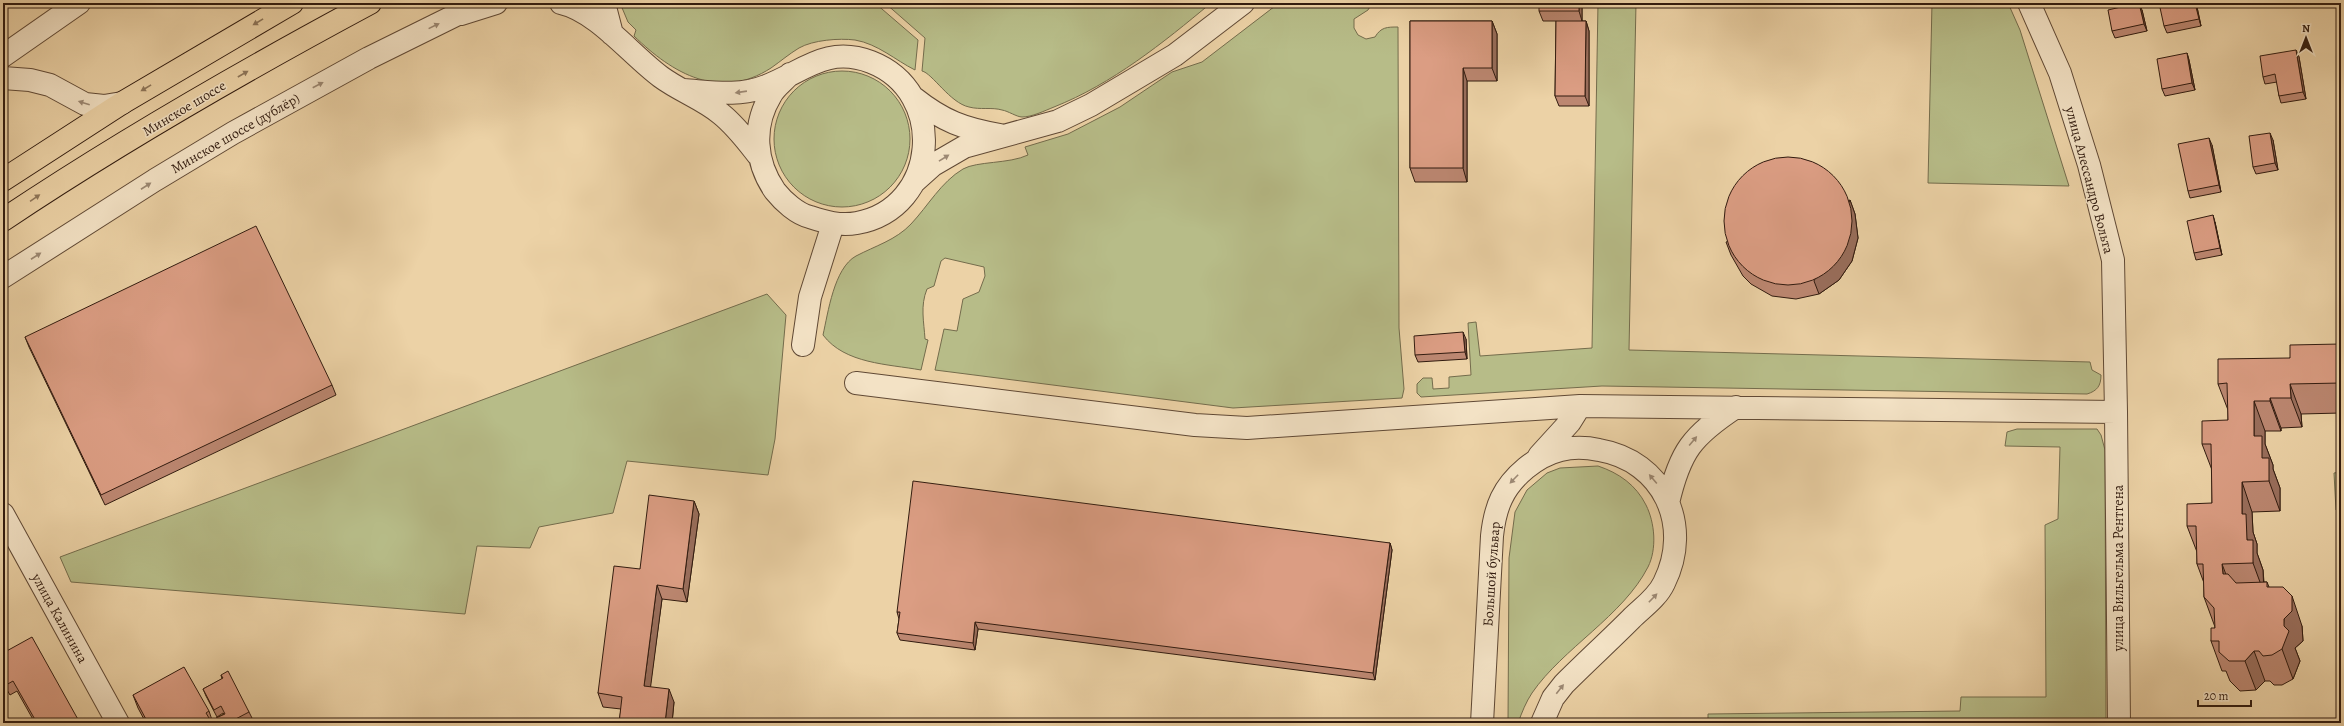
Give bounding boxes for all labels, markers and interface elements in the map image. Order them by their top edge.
one-way arrow [253,18,263,26]
north arrow [2286,18,2326,58]
text: N [2302,21,2310,36]
one-way arrow [428,23,440,29]
one-way arrow [237,70,249,77]
street label: Минское шоссе [139,76,229,141]
one-way arrow [313,82,324,89]
one-way arrow [140,85,152,92]
street label: Минское шоссе (дублёр) [167,89,303,178]
one-way arrow [735,89,747,95]
one-way arrow [78,100,90,106]
street label: улица Алессандро Вольта [2060,104,2118,256]
one-way arrow [938,155,950,162]
one-way arrow [140,182,151,190]
one-way arrow [30,195,41,202]
one-way arrow [31,252,41,260]
one-way arrow [1689,436,1698,447]
one-way arrow [1649,473,1658,484]
one-way arrow [1510,474,1519,484]
street label: улица Вильгельма Рентгена [2109,484,2128,652]
street label: Большой бульвар [1478,521,1505,627]
street label: улица Калинина [27,569,92,667]
one-way arrow [1648,593,1658,603]
scale bar [2198,682,2251,708]
one-way arrow [1556,684,1565,695]
text: 20 m [2204,688,2228,704]

